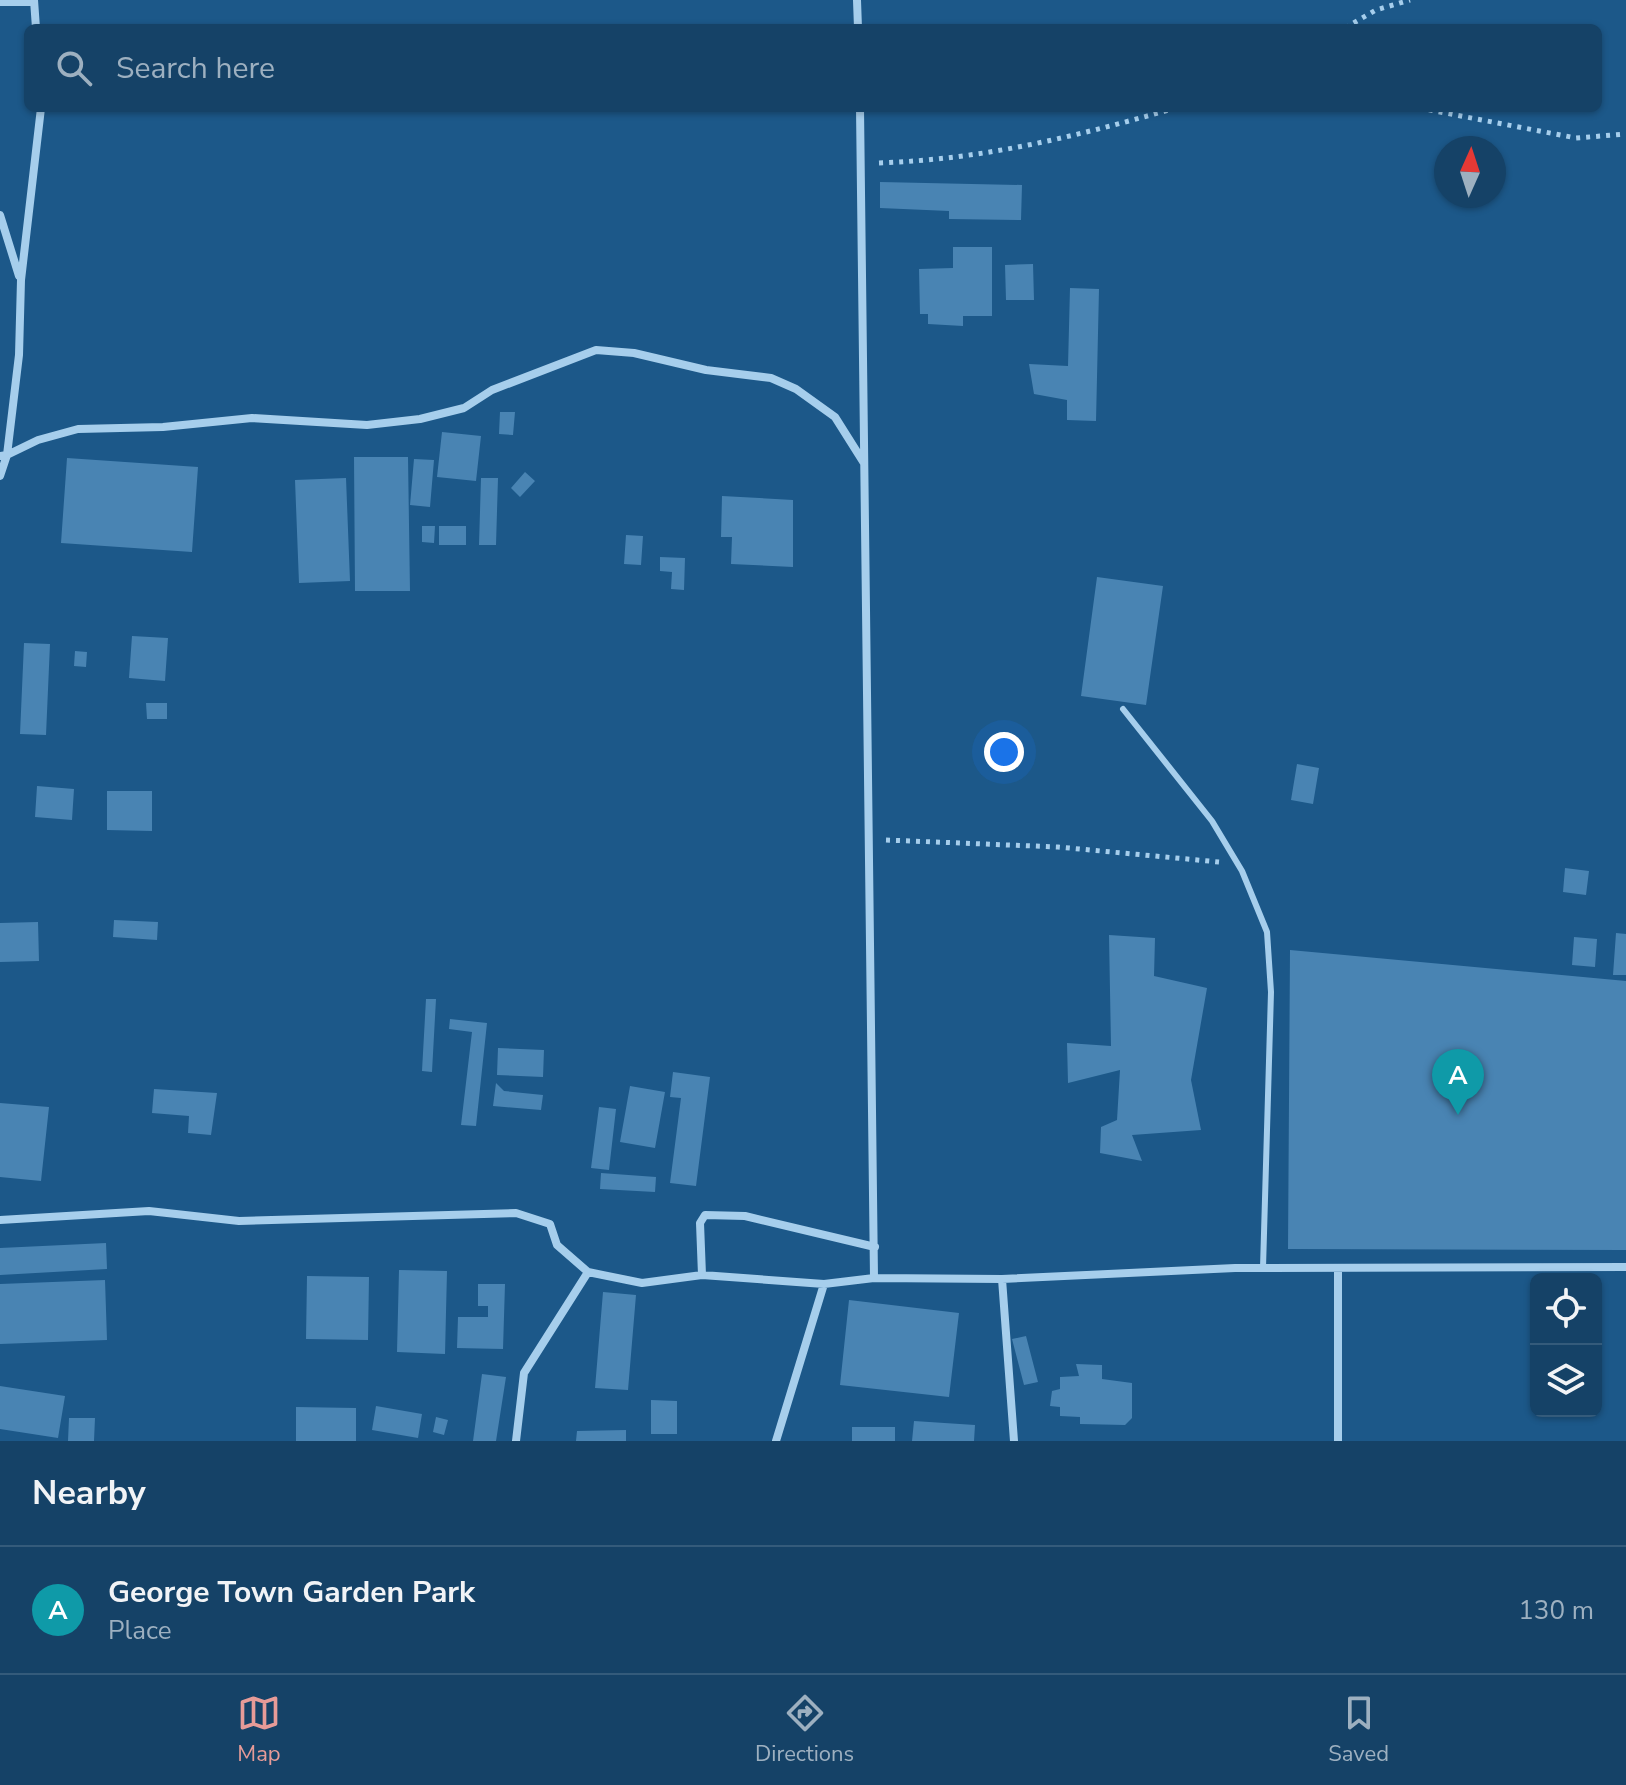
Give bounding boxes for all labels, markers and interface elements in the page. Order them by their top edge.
search box [24,24,1602,112]
icon: search [52,46,96,90]
text: Search here [116,48,275,89]
north arrow [1434,136,1506,208]
your location [984,732,1024,772]
pin: A [1432,1049,1484,1115]
map controls [1530,1273,1602,1417]
button: locate [1530,1273,1602,1345]
button: layers [1530,1345,1602,1417]
text: Nearby [32,1470,146,1516]
text: George Town Garden Park [108,1572,475,1613]
text: A [48,1593,68,1628]
text: 130 m [1518,1593,1594,1628]
text: Place [108,1613,172,1648]
tab: Map [237,1691,281,1769]
tab: Directions [755,1691,854,1769]
tab: Saved [1328,1691,1389,1769]

